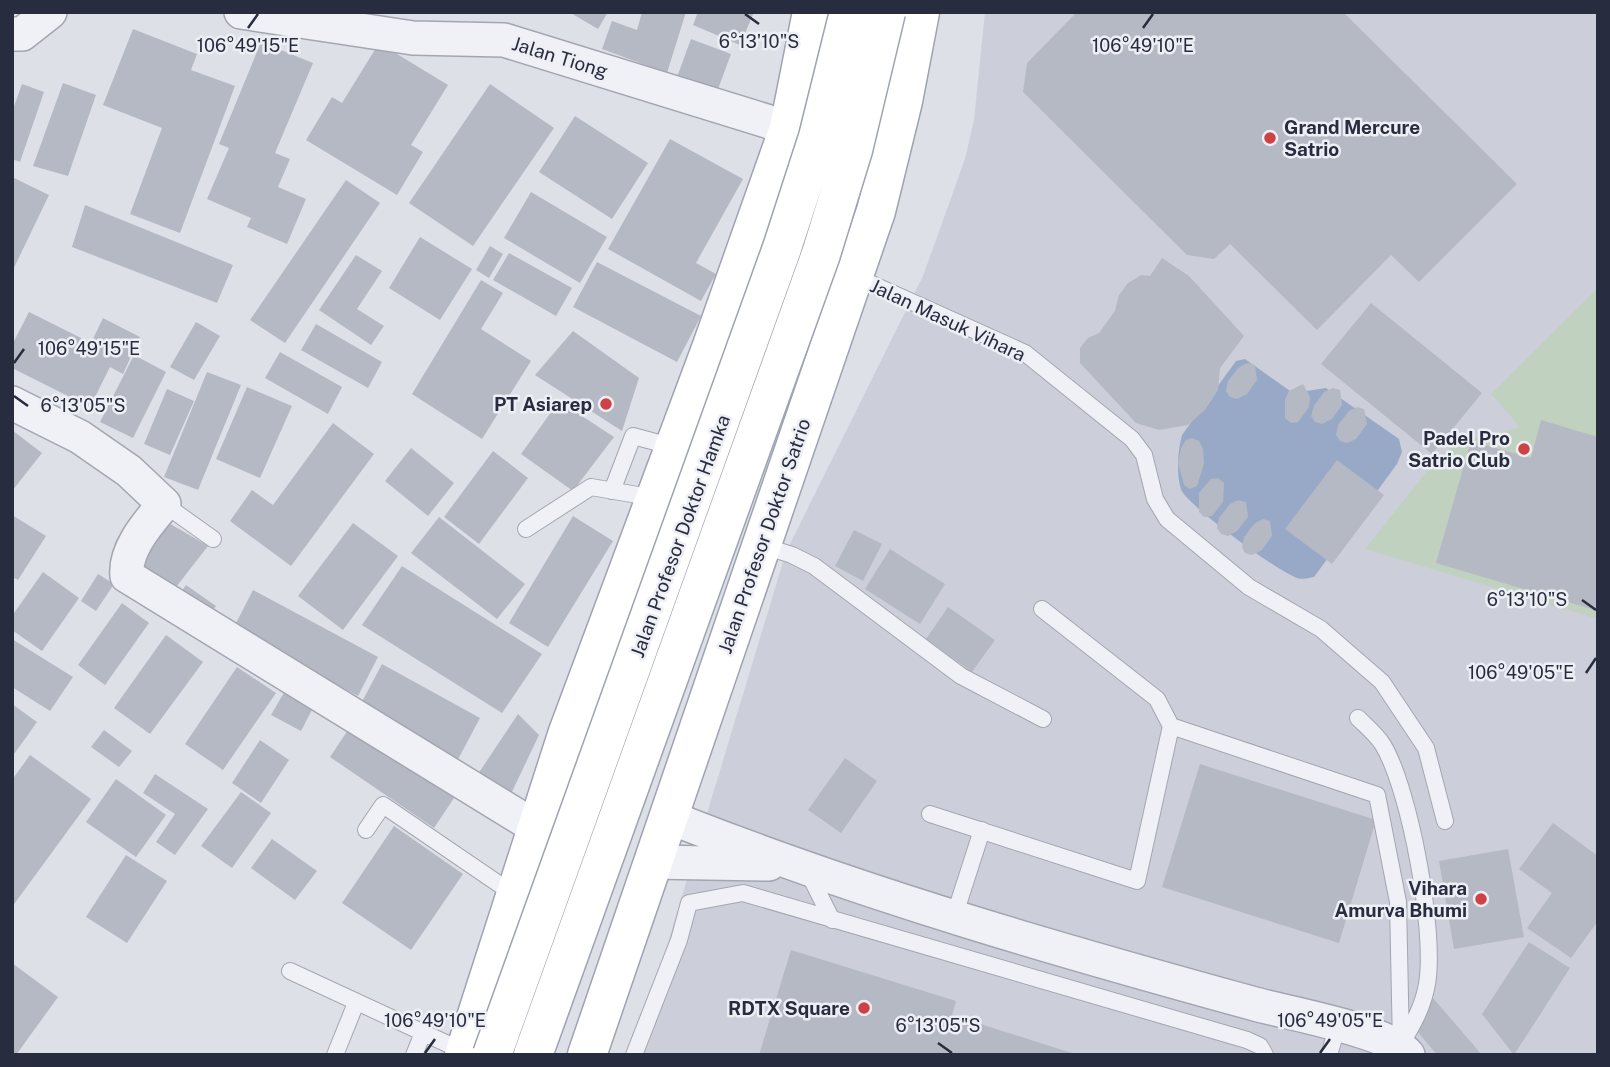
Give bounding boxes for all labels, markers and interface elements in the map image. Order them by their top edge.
text: 6°13'10"S [719,31,799,52]
street label: Jalan Tiong [509,32,611,82]
text: 106°49'15"E [197,35,299,56]
text: 106°49'10"E [1092,35,1194,56]
place label: Grand Mercure Satrio [1284,116,1420,160]
marker: Grand Mercure Satrio [1262,130,1278,146]
street label: Jalan Masuk Vihara [867,274,1029,366]
text: 106°49'15"E [38,338,140,359]
place label: PT Asiarep [494,393,592,415]
text: 6°13'05"S [41,395,125,416]
marker: PT Asiarep [598,396,614,412]
street label: Jalan Profesor Doktor Hamka [626,412,734,660]
street label: Jalan Profesor Doktor Satrio [713,416,815,656]
place label: Padel Pro Satrio Club [1408,427,1510,471]
marker: Padel Pro Satrio Club [1516,441,1532,457]
text: 6°13'10"S [1487,589,1567,610]
text: 106°49'05"E [1468,662,1574,683]
place label: Vihara Amurva Bhumi [1334,877,1467,921]
marker: Vihara Amurva Bhumi [1473,891,1489,907]
place label: RDTX Square [728,997,850,1019]
marker: RDTX Square [856,1000,872,1016]
text: 106°49'10"E [384,1010,486,1031]
text: 106°49'05"E [1277,1010,1383,1031]
text: 6°13'05"S [896,1015,980,1036]

